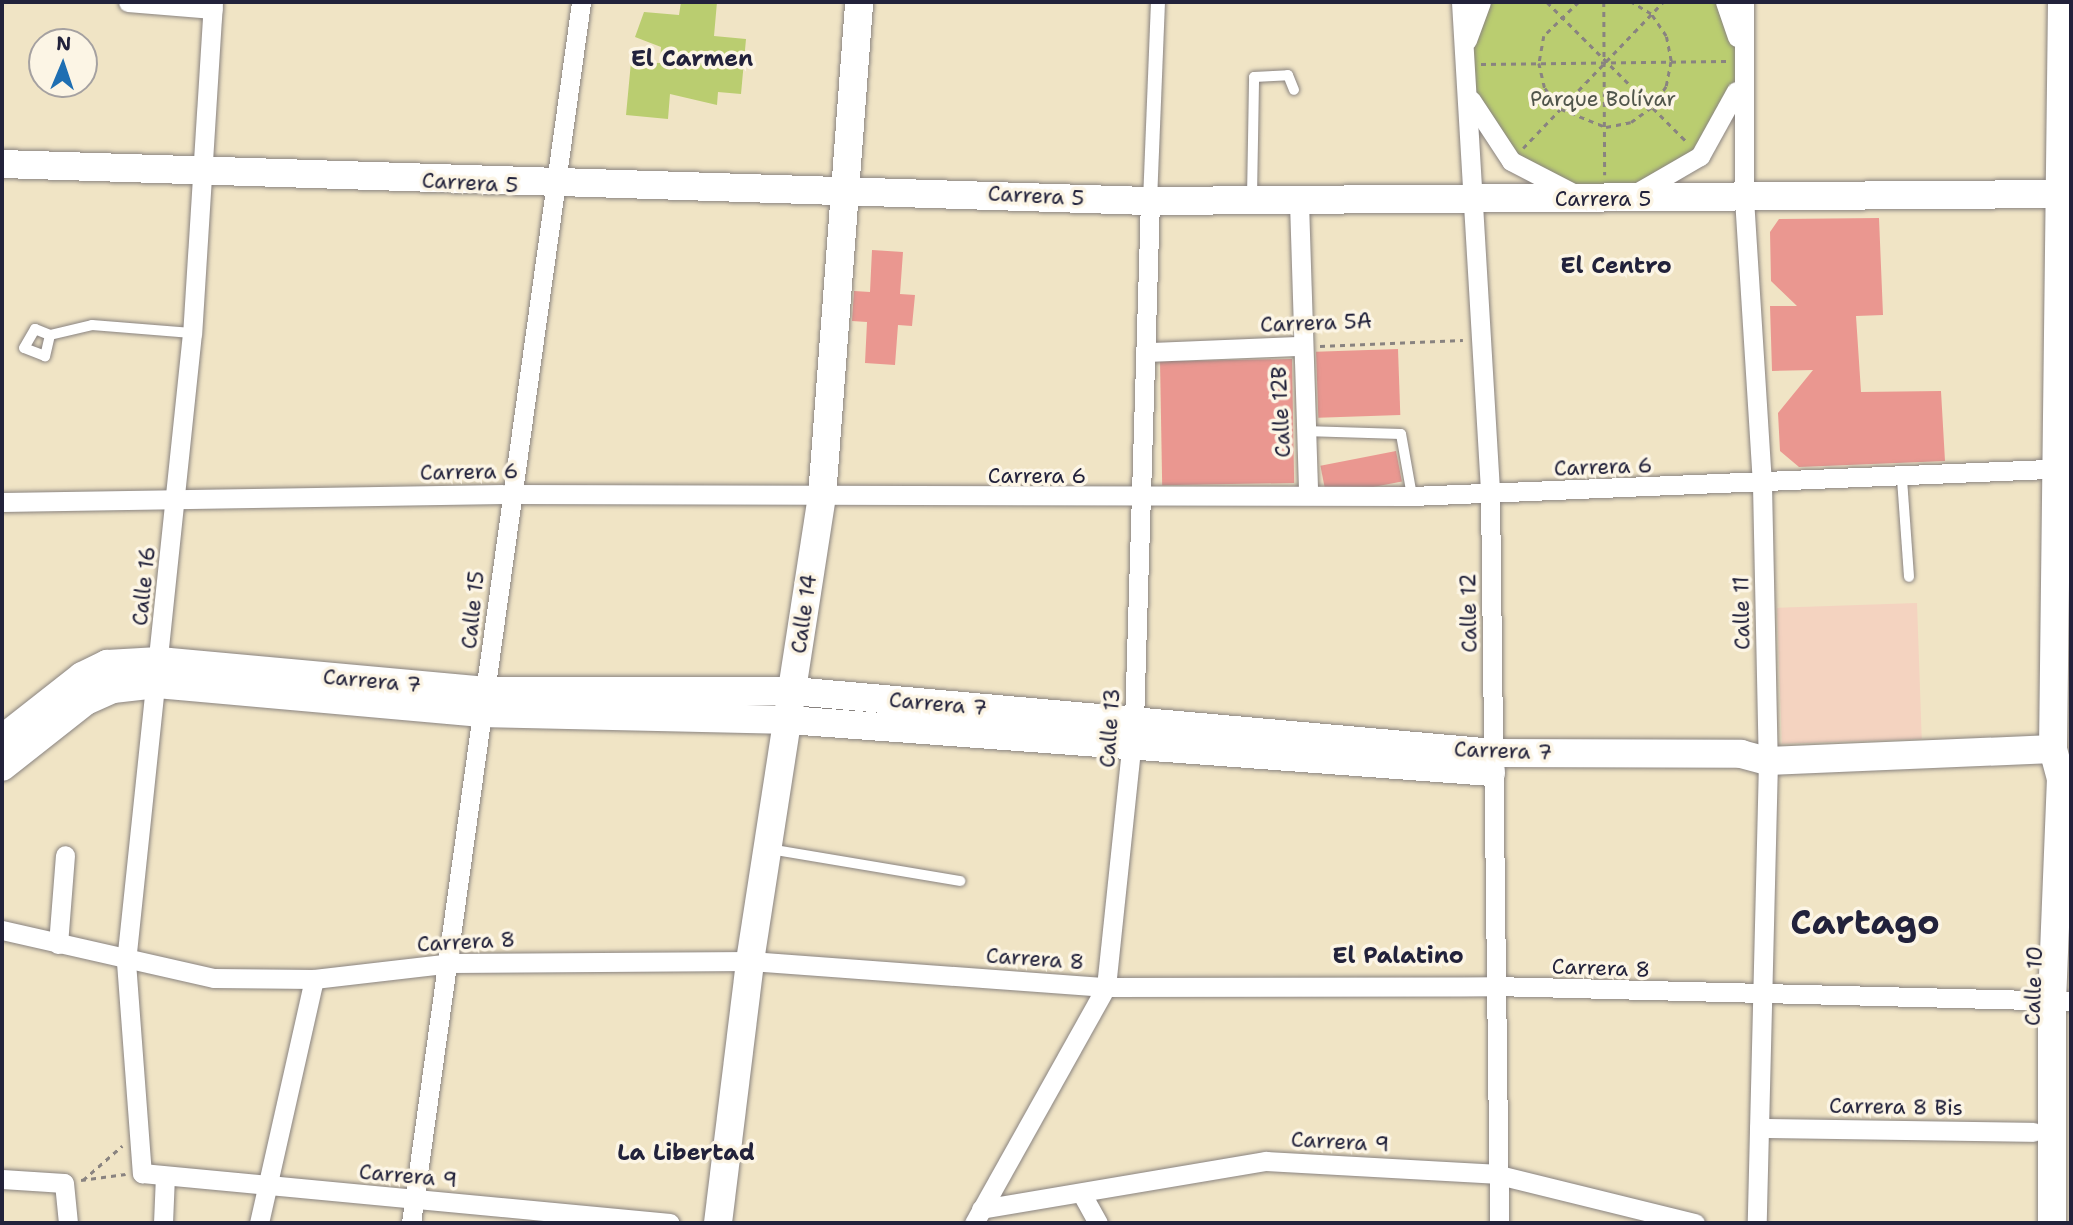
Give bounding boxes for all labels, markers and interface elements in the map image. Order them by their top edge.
north arrow [28,28,98,98]
text: N [56,31,72,56]
district label: El Carmen [631,44,753,72]
park label: Parque Bolívar [1530,86,1676,112]
street label: Carrera 5 [421,168,519,198]
street label: Carrera 5 [987,181,1085,211]
street label: Carrera 5 [1555,186,1651,212]
district label: El Centro [1560,251,1672,279]
street label: Carrera 5A [1260,308,1372,338]
street label: Calle 12B [1266,366,1296,458]
street label: Carrera 6 [1553,453,1653,481]
street label: Carrera 6 [420,459,518,485]
street label: Carrera 6 [988,463,1086,489]
street label: Calle 16 [127,545,161,627]
street label: Calle 15 [456,570,490,650]
street label: Calle 14 [786,573,822,655]
street label: Calle 12 [1456,573,1482,653]
street label: Calle 11 [1729,576,1755,650]
street label: Carrera 7 [322,664,422,698]
street label: Carrera 7 [888,687,988,721]
street label: Calle 13 [1095,687,1125,769]
street label: Carrera 7 [1453,737,1553,765]
district label: Cartago [1790,901,1940,943]
street label: Carrera 8 [416,927,516,957]
district label: El Palatino [1332,941,1464,969]
street label: Carrera 8 [985,943,1085,975]
street label: Calle 10 [2020,946,2048,1026]
street label: Carrera 8 [1551,954,1651,982]
street label: Carrera 8 Bis [1829,1093,1963,1121]
street label: Carrera 9 [1290,1127,1390,1157]
district label: La Libertad [617,1138,755,1166]
street label: Carrera 9 [358,1159,458,1193]

